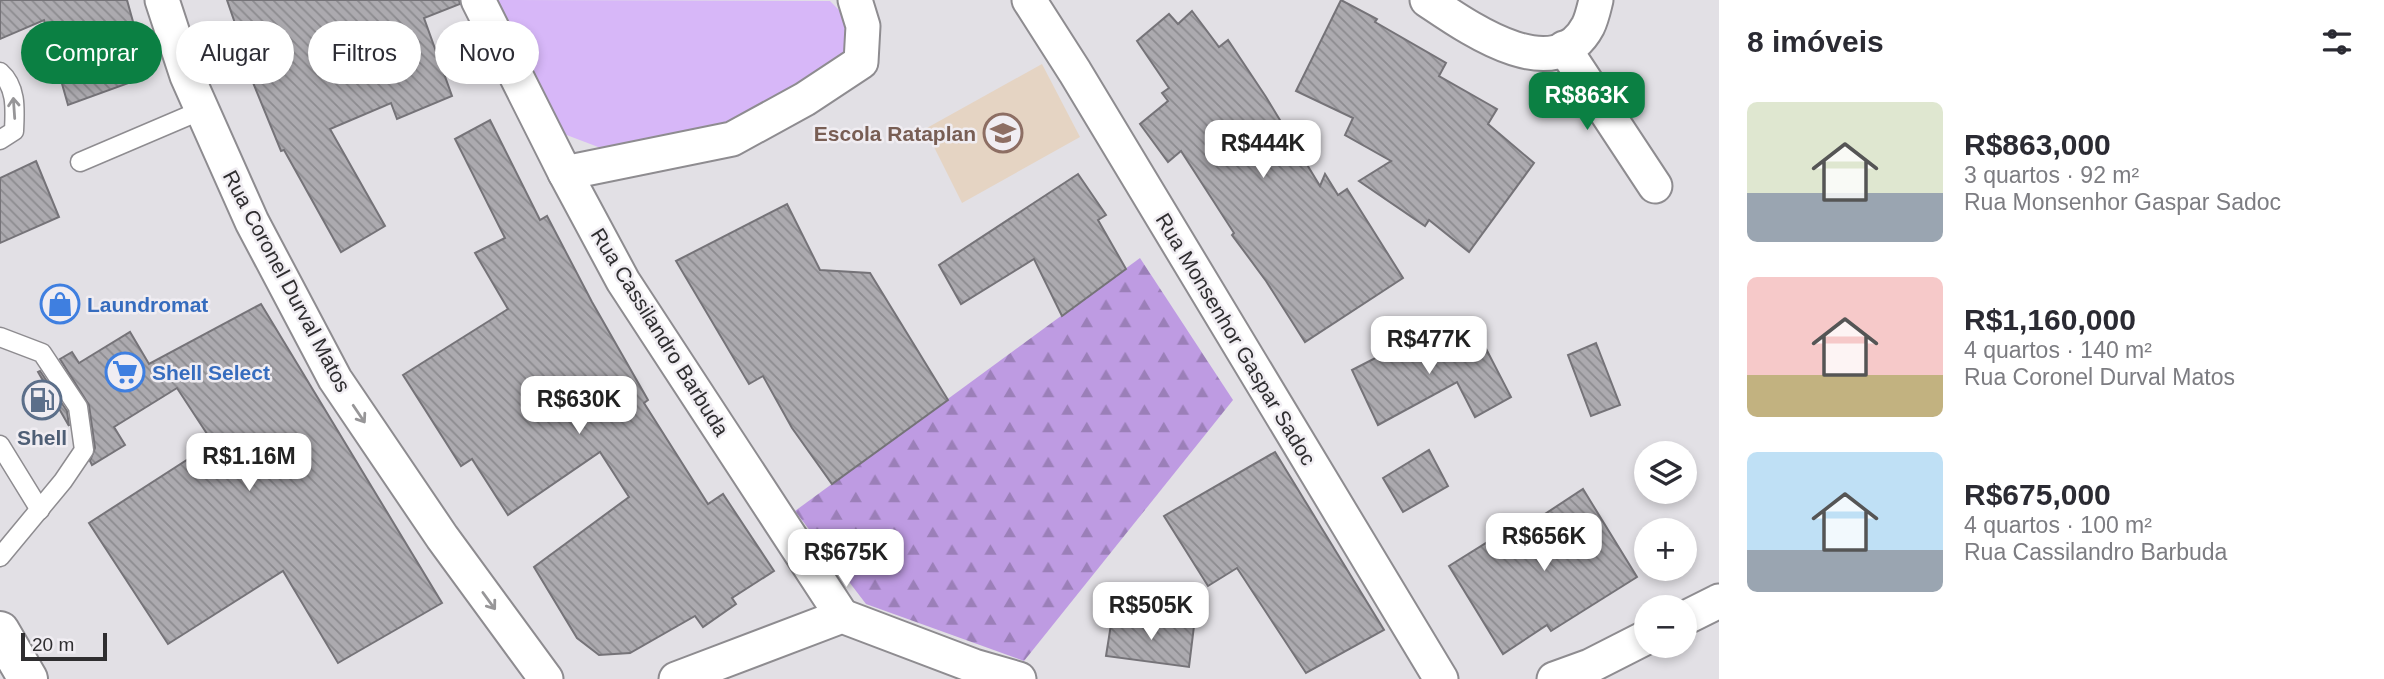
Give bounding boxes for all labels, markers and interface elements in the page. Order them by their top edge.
chip: Comprar [21,21,162,84]
chip: Alugar [176,21,294,84]
chip: Filtros [308,21,421,84]
chip: Novo [435,21,539,84]
icon: filters [2318,23,2356,61]
text: 8 imóveis [1747,25,1884,58]
pin: R$863K [1530,72,1644,132]
text: R$863K [1545,82,1629,108]
one-way arrow [7,97,20,120]
school or university icon: Escola Rataplan [982,112,1024,154]
pin: R$444K [1206,120,1320,180]
place label: Escola Rataplan [814,122,976,145]
text: R$863,000 [1964,128,2111,161]
text: R$444K [1221,130,1305,156]
icon: home [1803,130,1887,214]
text: 3 quartos · 92 m² [1964,162,2139,188]
street label: Rua Coronel Durval Matos [219,166,355,396]
text: Rua Monsenhor Gaspar Sadoc [1964,189,2281,215]
street label: Rua Monsenhor Gaspar Sadoc [1152,209,1320,469]
street label: Rua Cassilandro Barbuda [587,224,734,440]
shop icon: Laundromat [39,283,81,325]
place label: Laundromat [87,293,208,316]
text: R$1,160,000 [1964,303,2136,336]
icon: home [1803,305,1887,389]
pin: R$477K [1372,316,1486,376]
text: R$477K [1387,326,1471,352]
text: 4 quartos · 140 m² [1964,337,2152,363]
supermarket icon: Shell Select [104,351,146,393]
place label: Shell Select [152,361,270,384]
text: Rua Coronel Durval Matos [1964,364,2235,390]
pin: R$630K [522,376,636,436]
fuel station icon: Shell [21,379,63,421]
text: R$630K [537,386,621,412]
one-way arrow [352,404,366,423]
place label: Shell [17,426,67,449]
pin: R$1.16M [184,434,314,493]
map controls [1634,441,1697,658]
button: layers [1634,441,1697,504]
text: R$1.16M [202,443,296,469]
text: R$675,000 [1964,478,2111,511]
icon: home [1803,480,1887,564]
text: 4 quartos · 100 m² [1964,512,2152,538]
pin: R$656K [1487,514,1601,573]
button: + [1634,518,1697,581]
text: R$656K [1502,523,1586,549]
pin: R$675K [789,530,903,589]
text: R$675K [804,539,888,565]
text: Rua Cassilandro Barbuda [1964,539,2227,565]
pin: R$505K [1094,582,1208,642]
one-way arrow [482,591,496,610]
text: R$505K [1109,592,1193,618]
button: − [1634,595,1697,658]
scale bar [21,630,107,662]
text: 20 m [32,634,74,655]

